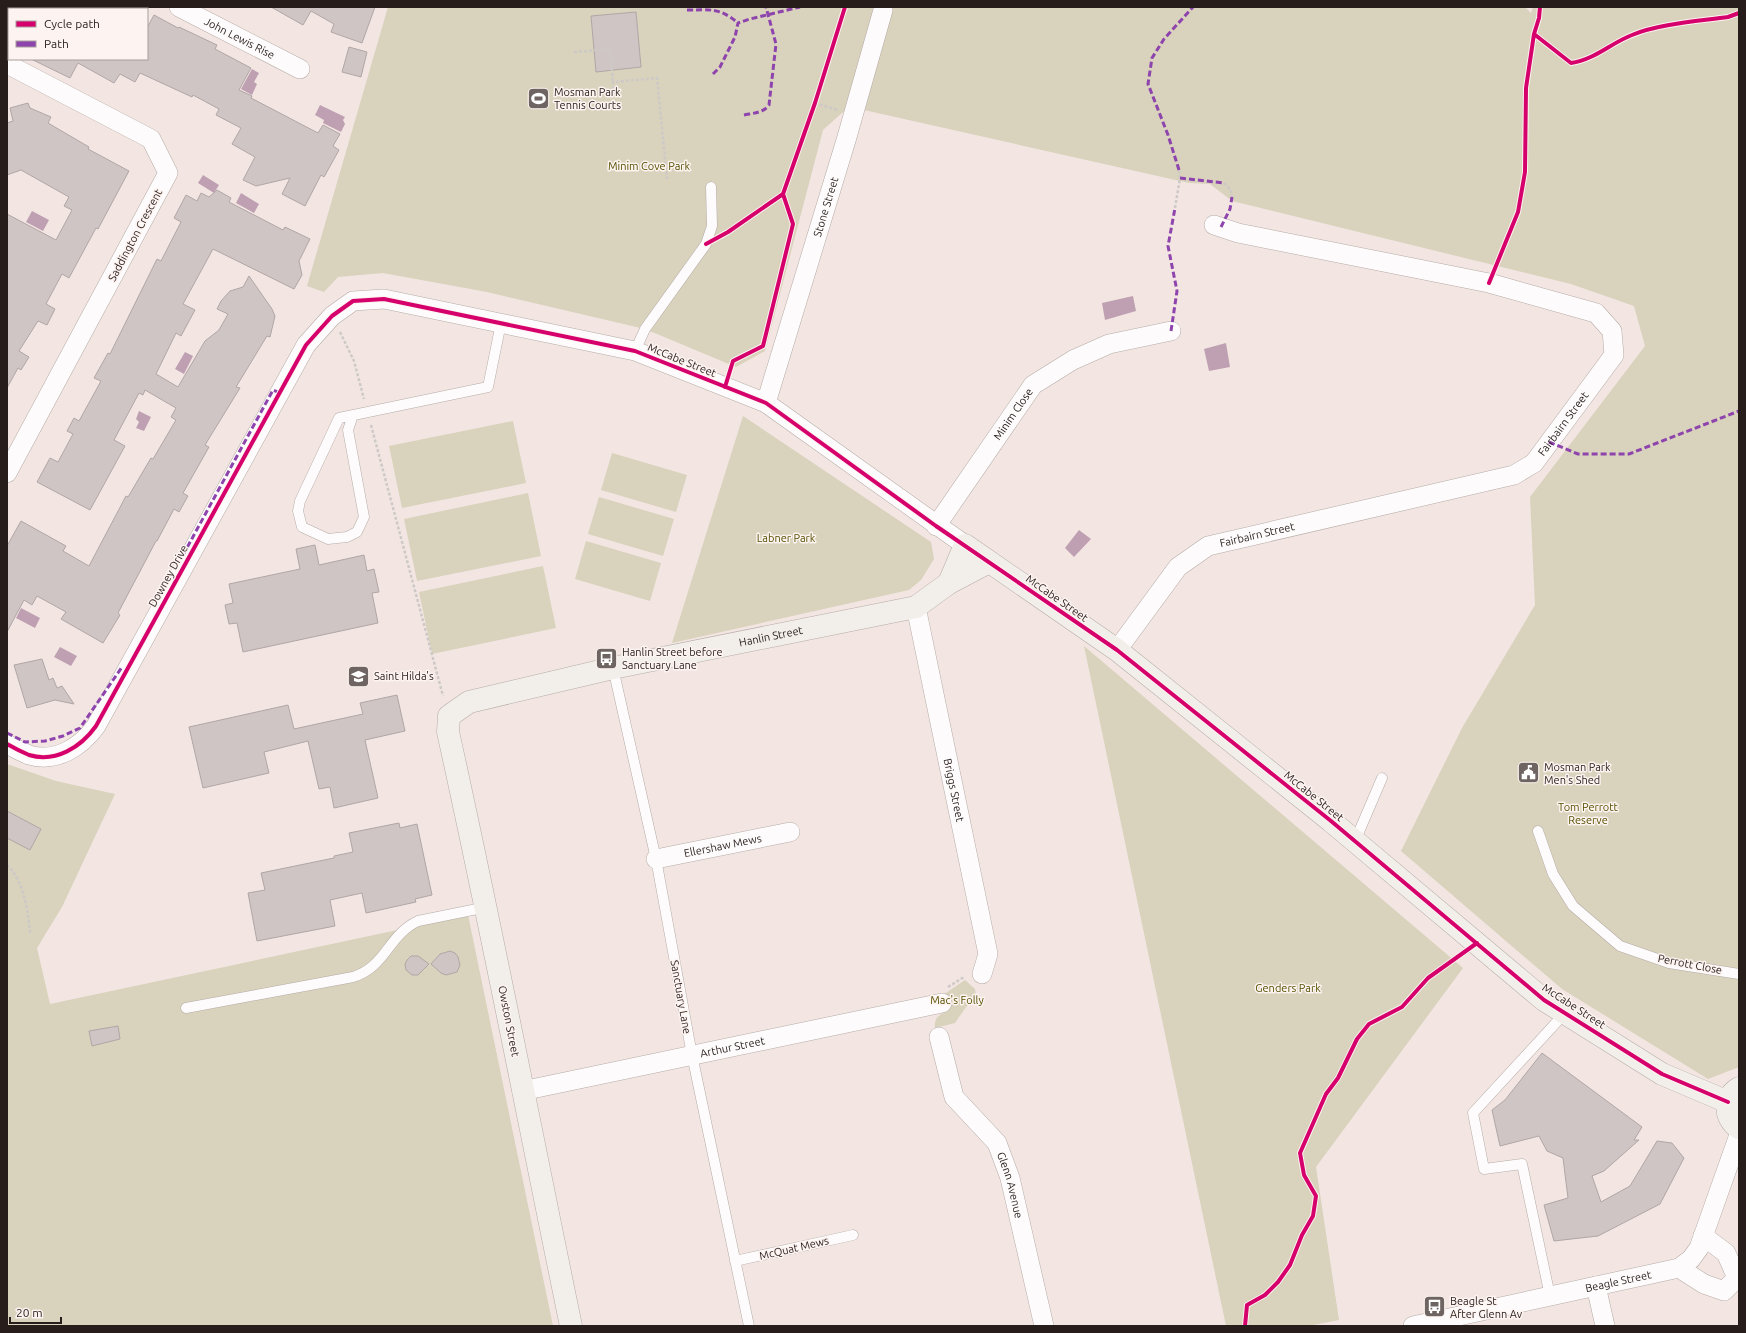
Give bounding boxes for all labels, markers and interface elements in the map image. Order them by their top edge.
legend [8,8,148,60]
street label: John Lewis Rise [202,15,277,61]
text: Cycle path [44,17,100,30]
text: Path [44,37,69,50]
sports icon: Mosman Park Tennis Courts [525,85,551,111]
place label: Mosman Park Tennis Courts [554,86,621,111]
park label: Minim Cove Park [608,160,691,172]
street label: Stone Street [811,175,841,238]
street label: Saddington Crescent [106,186,165,283]
street label: McCabe Street [646,341,719,379]
street label: Minim Close [991,386,1035,442]
street label: Fairbairn Street [1536,389,1591,458]
street label: Fairbairn Street [1219,520,1296,549]
park label: Labner Park [757,532,816,544]
street label: Downey Drive [146,543,190,609]
street label: McCabe Street [1024,572,1091,624]
street label: Hanlin Street [738,624,804,648]
bus stop icon: Hanlin Street before Sanctuary Lane [594,645,620,671]
place label: Hanlin Street before Sanctuary Lane [622,646,723,671]
school or university icon: Saint Hilda's [345,663,371,689]
place label: Saint Hilda's [374,670,434,682]
street label: Briggs Street [942,757,967,824]
public building icon: Mosman Park Men's Shed [1516,760,1542,786]
place label: Mosman Park Men's Shed [1544,761,1611,786]
street label: McCabe Street [1282,768,1347,824]
park label: Tom Perrott Reserve [1558,801,1619,826]
street label: Ellershaw Mews [683,832,763,859]
street label: Perrott Close [1657,952,1723,976]
street label: Sanctuary Lane [669,959,693,1035]
street label: McCabe Street [1540,981,1608,1031]
park label: Genders Park [1255,982,1321,994]
street label: Owston Street [496,984,522,1058]
park label: Mac's Folly [930,994,984,1006]
street label: Arthur Street [699,1034,766,1060]
street label: Glenn Avenue [995,1150,1025,1219]
street label: McQuat Mews [758,1234,830,1262]
street label: Beagle Street [1584,1268,1653,1294]
bus stop icon: Beagle St After Glenn Av [1422,1294,1448,1320]
place label: Beagle St After Glenn Av [1450,1295,1523,1320]
scale bar [10,1299,61,1325]
text: 20 m [16,1306,43,1319]

